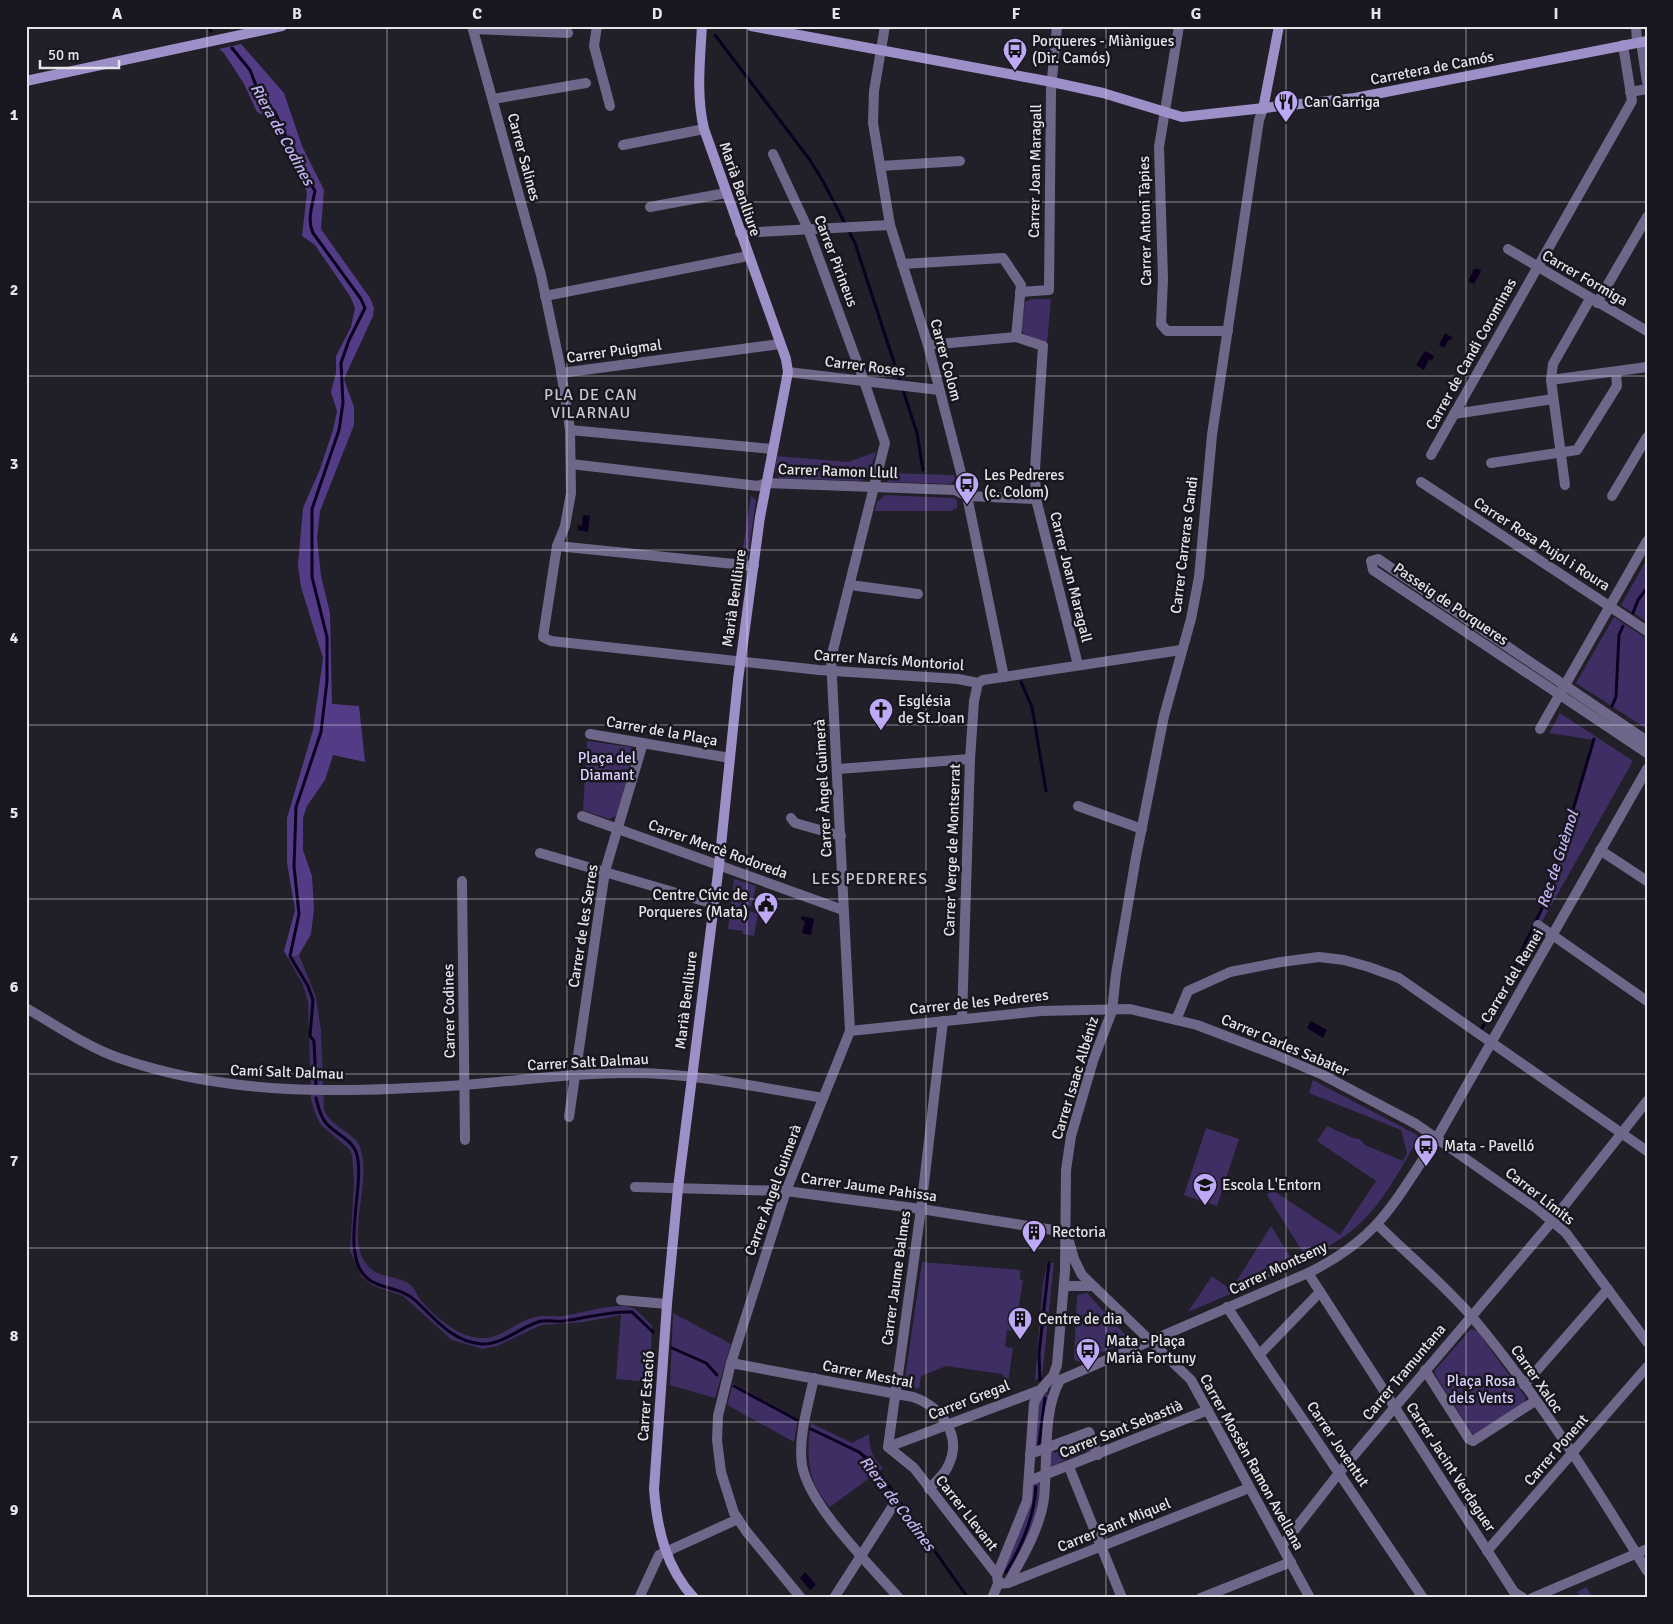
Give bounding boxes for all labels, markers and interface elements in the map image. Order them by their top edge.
text: A [112,4,123,24]
text: B [292,4,302,24]
text: C [472,4,482,24]
text: D [652,4,663,24]
text: E [831,4,841,24]
text: F [1012,4,1021,24]
text: G [1191,4,1201,24]
text: H [1371,4,1381,24]
text: I [1553,4,1559,24]
place label: Porqueres - Miànigues (Dir. Camós) [1032,32,1175,67]
bus stop icon: Porqueres - Miànigues (Dir. Camós) [1002,37,1028,71]
scale bar [40,38,119,70]
text: 50 m [48,46,79,64]
street label: Carretera de Camós [1369,47,1496,89]
water label: Riera de Codines [246,80,319,191]
restaurant icon: Can Garriga [1273,89,1299,123]
place label: Can Garriga [1304,93,1380,111]
street label: Carrer Joan Maragall [1025,104,1045,238]
text: 1 [10,105,19,125]
street label: Carrer Salines [504,111,544,203]
street label: Marià Benlliure [715,139,765,239]
street label: Carrer Antoni Tàpies [1135,156,1155,286]
street label: Carrer Pirineus [810,213,862,310]
street label: Carrer Formiga [1539,246,1631,310]
street label: Carrer de Candi Corominas [1422,275,1520,433]
text: 2 [10,280,18,300]
street label: Carrer Colom [926,317,966,403]
street label: Carrer Puigmal [565,335,663,367]
street label: Carrer Roses [824,352,907,380]
district label: PLA DE CAN VILARNAU [544,385,638,423]
text: 3 [10,454,18,474]
street label: Carrer Ramon Llull [778,460,898,482]
place label: Les Pedreres (c. Colom) [984,466,1065,501]
bus stop icon: Les Pedreres (c. Colom) [954,471,980,505]
street label: Carrer Carreras Candi [1167,475,1201,615]
street label: Carrer Rosa Pujol i Roura [1470,493,1614,595]
street label: Carrer Joan Maragall [1046,510,1096,644]
street label: Marià Benlliure [718,548,750,648]
street label: Passeig de Porqueres [1390,559,1512,649]
text: 4 [10,628,19,648]
street label: Carrer Narcís Montoriol [813,646,965,674]
place label: Església de St.Joan [898,692,965,727]
church icon: Església de St.Joan [868,697,894,731]
street label: Carrer de la Plaça [605,712,719,750]
street label: Carrer Àngel Guimerà [809,718,836,858]
park label: Plaça del Diamant [578,749,636,784]
street label: Carrer Verge de Montserrat [940,763,964,937]
text: 5 [10,803,18,823]
water label: Rec de Guèmol [1533,807,1584,911]
street label: Carrer Mercè Rodoreda [646,815,790,883]
street label: Carrer de les Serres [564,863,602,989]
district label: LES PEDRERES [812,869,928,889]
place label: Centre Cívic de Porqueres (Mata) [638,886,748,921]
public building icon: Centre Cívic de Porqueres (Mata) [753,891,779,925]
street label: Carrer del Remei [1477,926,1547,1026]
street label: Marià Benlliure [671,950,701,1050]
street label: Carrer Codines [439,963,459,1058]
text: 6 [10,977,19,997]
street label: Carrer de les Pedreres [909,986,1050,1018]
street label: Carrer Carles Sabater [1219,1010,1352,1080]
street label: Carrer Isaac Albéniz [1048,1014,1102,1142]
street label: Carrer Salt Dalmau [527,1050,649,1074]
street label: Camí Salt Dalmau [230,1061,344,1083]
street label: Carrer Àngel Guimerà [740,1122,805,1258]
bus stop icon: Mata - Pavelló [1413,1133,1439,1167]
place label: Mata - Pavelló [1444,1137,1534,1155]
text: 7 [10,1151,19,1171]
street label: Carrer Límits [1502,1163,1579,1229]
street label: Carrer Jaume Pahissa [800,1169,938,1205]
school or university icon: Escola L'Entorn [1192,1172,1218,1206]
place label: Escola L'Entorn [1222,1176,1321,1194]
street label: Carrer Jaume Balmes [878,1209,914,1346]
building icon: Rectoria [1021,1219,1047,1253]
place label: Rectoria [1052,1223,1106,1241]
street label: Carrer Montseny [1226,1237,1330,1299]
building icon: Centre de dia [1007,1306,1033,1340]
place label: Centre de dia [1038,1310,1122,1328]
street label: Carrer Tramuntana [1358,1320,1450,1424]
text: 8 [10,1326,19,1346]
place label: Mata - Plaça Marià Fortuny [1106,1332,1196,1367]
bus stop icon: Mata - Plaça Marià Fortuny [1075,1337,1101,1371]
street label: Carrer Xaloc [1507,1341,1567,1417]
street label: Carrer Estació [634,1350,658,1442]
street label: Carrer Mestral [821,1356,915,1392]
street label: Carrer Mossèn Ramon Avellana [1196,1371,1308,1553]
park label: Plaça Rosa dels Vents [1446,1372,1516,1407]
street label: Carrer Gregal [926,1376,1012,1424]
street label: Carrer Sant Sebastià [1057,1396,1185,1462]
street label: Carrer Joventut [1303,1398,1373,1490]
street label: Carrer Jacint Verdaguer [1402,1399,1500,1536]
street label: Carrer Ponent [1520,1411,1592,1489]
water label: Riera de Codines [855,1452,941,1557]
street label: Carrer Llevant [932,1472,1002,1554]
street label: Carrer Sant Miquel [1055,1494,1173,1556]
text: 9 [10,1500,19,1520]

